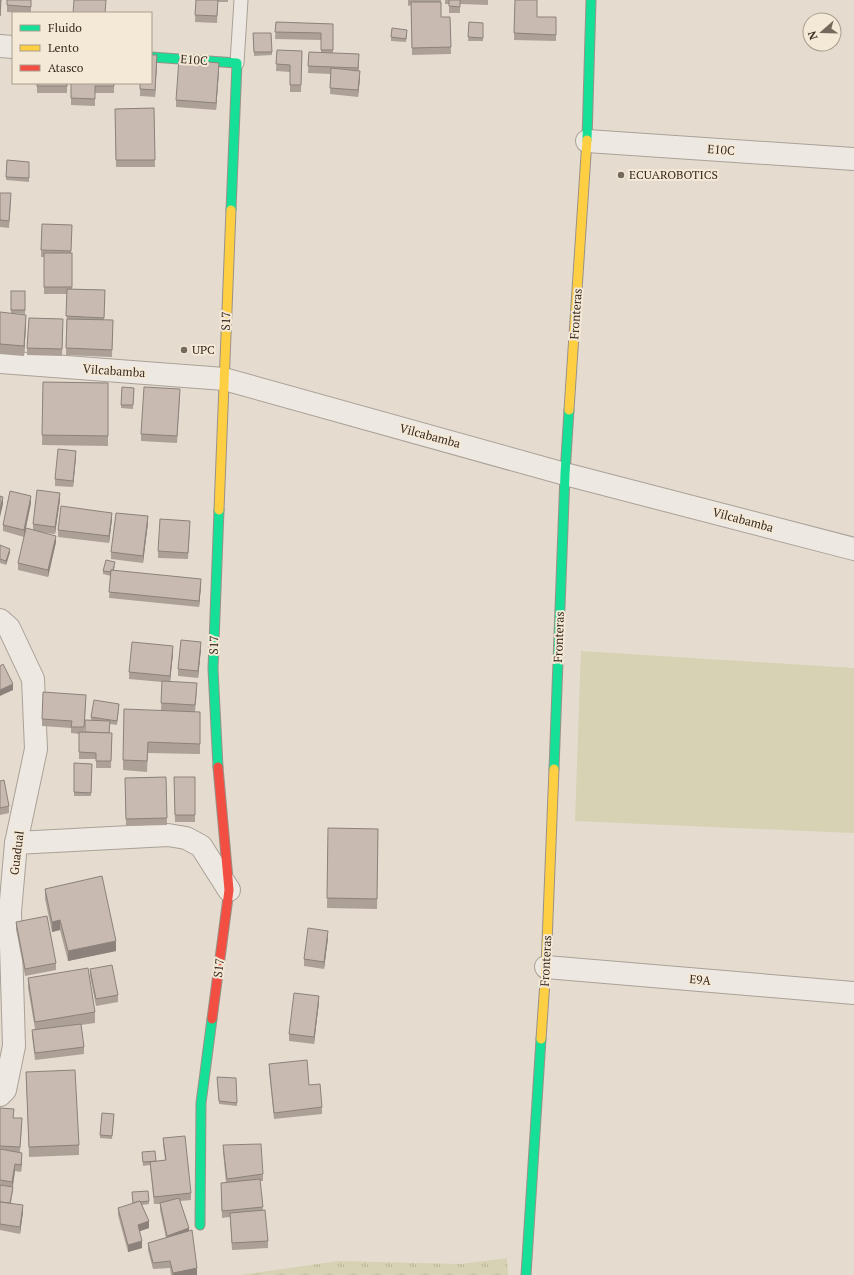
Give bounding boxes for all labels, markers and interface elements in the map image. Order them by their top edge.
legend [12,12,152,84]
north arrow [802,12,842,52]
text: Fluido [48,20,82,35]
text: N [804,28,821,42]
text: Lento [48,40,79,55]
street label: E10C [180,51,209,68]
text: Atasco [48,60,84,75]
street label: E10C [707,141,736,158]
place label: ECUAROBOTICS [629,167,718,182]
marker: ECUAROBOTICS [616,170,626,180]
street label: Fronteras [566,288,585,340]
street label: S17 [218,311,233,331]
place label: UPC [192,342,215,357]
marker: UPC [179,345,189,355]
street label: Vilcabamba [82,361,146,380]
street label: Vilcabamba [398,420,462,451]
street label: Vilcabamba [711,504,775,535]
street label: Fronteras [550,611,567,663]
street label: S17 [206,635,221,655]
street label: Guadual [6,830,27,876]
street label: Fronteras [537,935,554,987]
street label: S17 [210,957,227,978]
street label: E9A [689,971,712,988]

